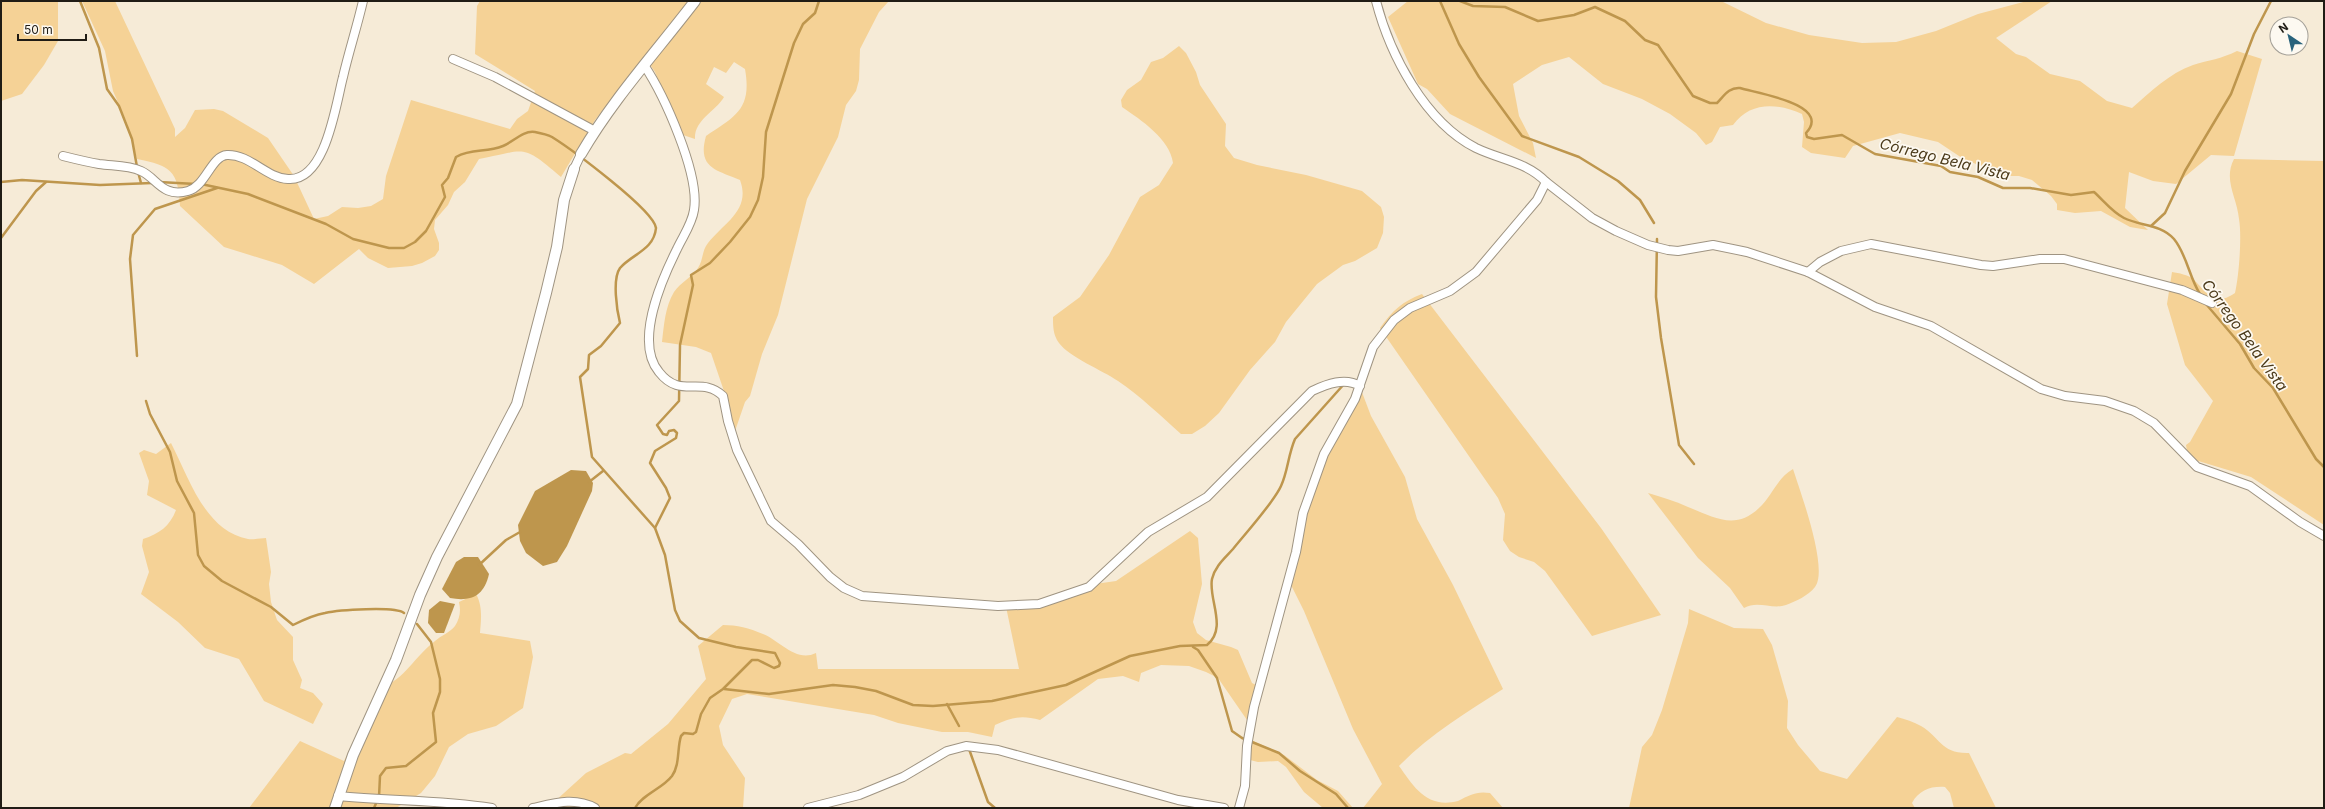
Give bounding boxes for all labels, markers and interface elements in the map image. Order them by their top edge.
scale bar [18,16,86,42]
north arrow [2269,16,2309,56]
text: N [2276,20,2291,36]
text: 50 m [24,22,53,37]
water label: Córrego Bela Vista [1878,134,2012,184]
water label: Córrego Bela Vista [2198,275,2292,395]

